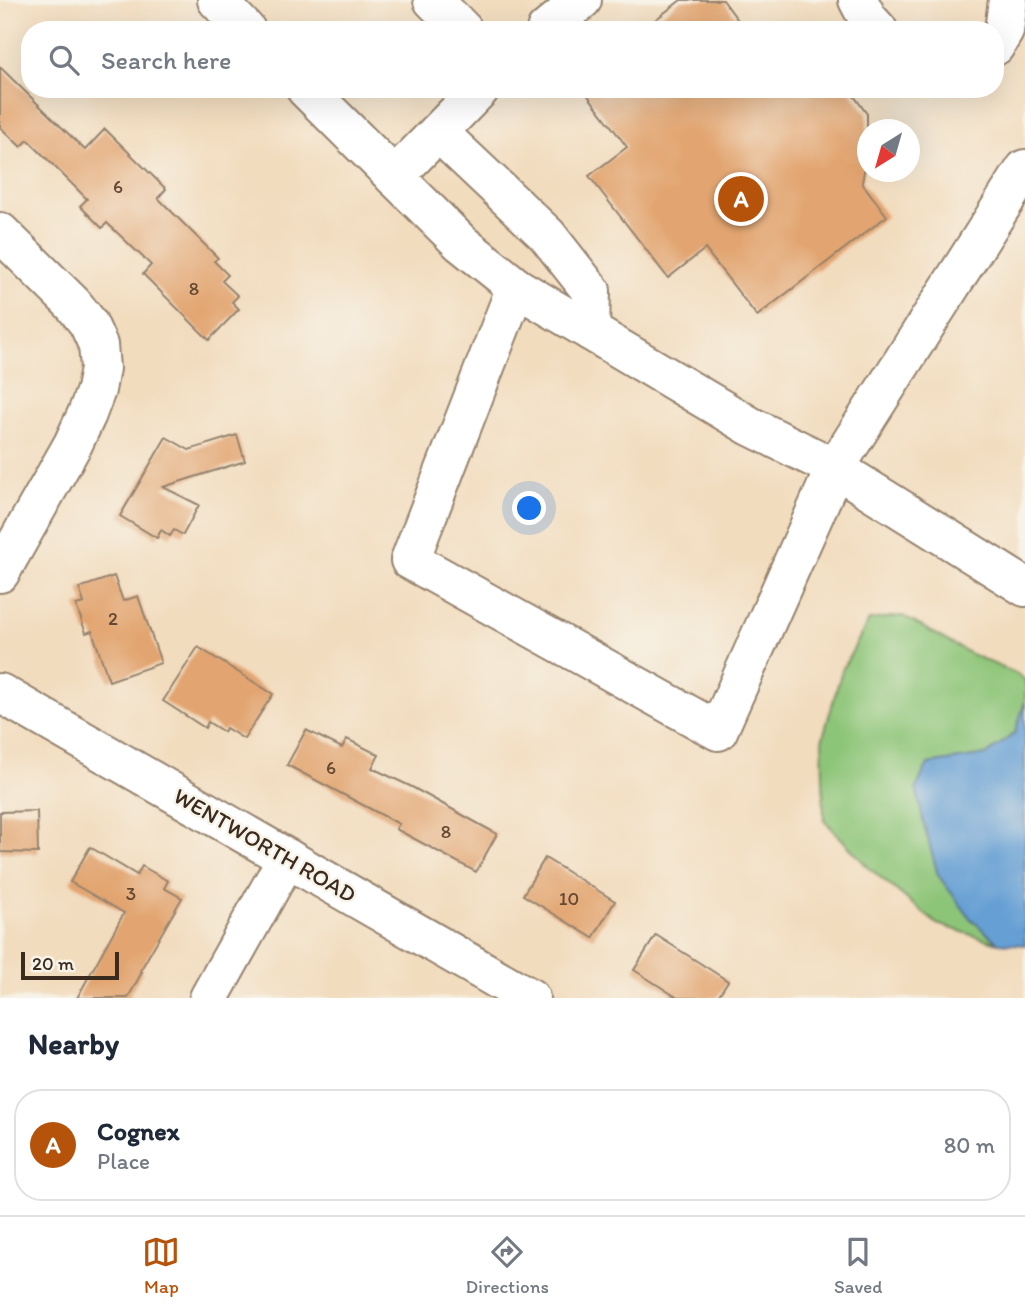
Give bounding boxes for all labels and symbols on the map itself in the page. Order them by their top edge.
north arrow [857,119,920,182]
pin: A [718,173,764,225]
house number: 6 [113,175,123,198]
house number: 8 [189,277,199,300]
your location [512,491,546,525]
house number: 2 [108,607,118,630]
house number: 6 [326,756,336,779]
street label: WENTWORTH ROAD [169,781,361,909]
house number: 8 [441,820,451,843]
house number: 3 [126,882,136,905]
house number: 10 [559,887,579,910]
scale bar [21,949,119,981]

